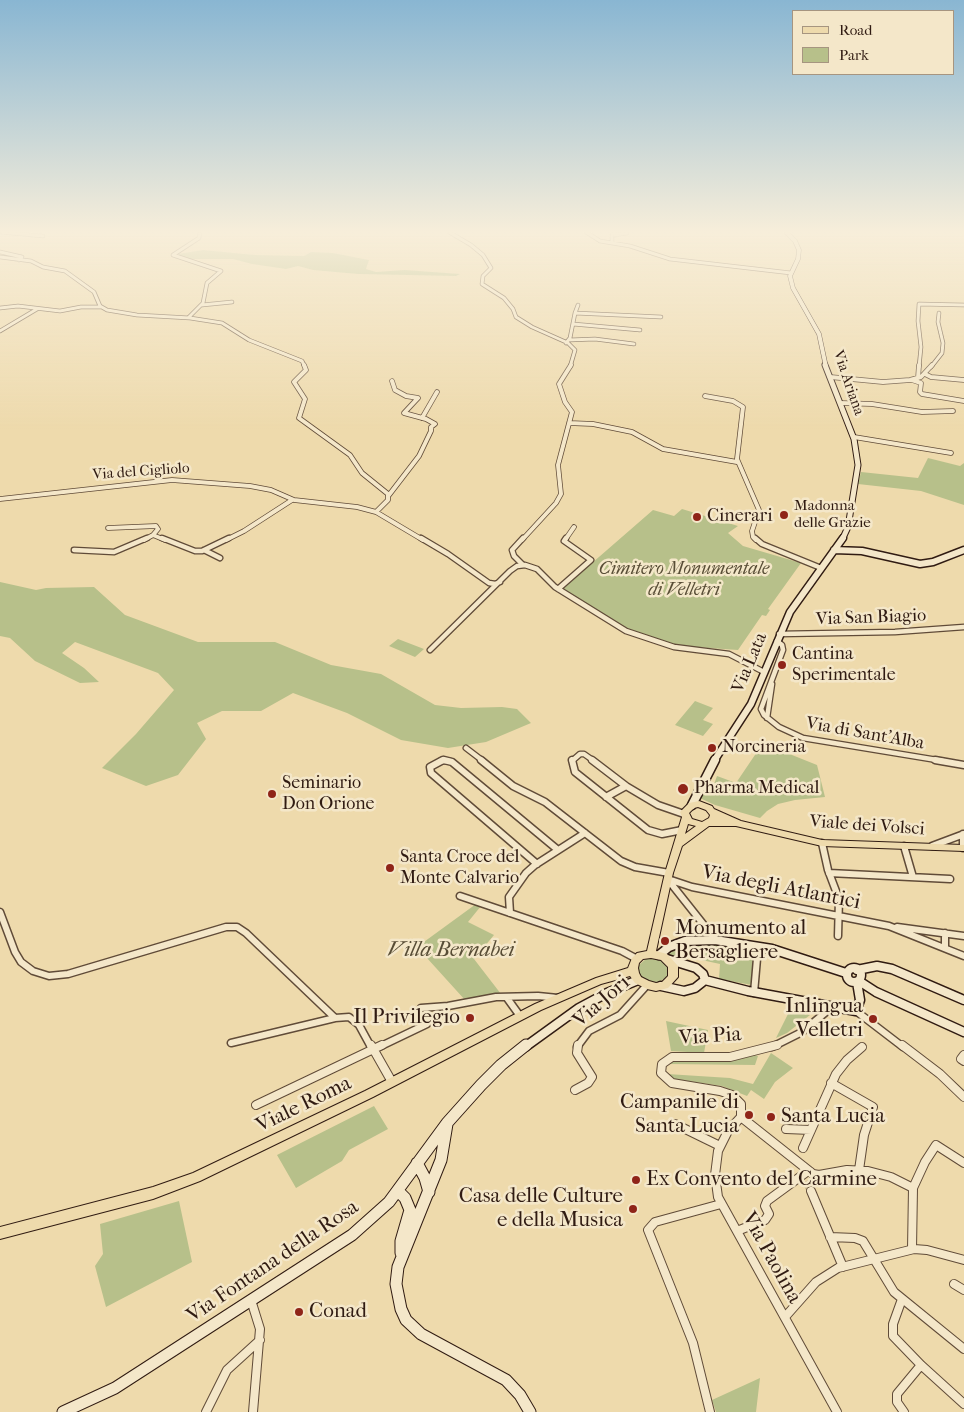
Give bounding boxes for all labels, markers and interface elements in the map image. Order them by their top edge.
legend [792,10,954,75]
text: Road [839,21,872,39]
text: Park [839,46,869,64]
street label: Via Ariana [829,348,867,418]
street label: Via del Cigliolo [92,460,190,484]
place label: Madonna delle Grazie [794,497,871,532]
place label: Cinerari [707,506,773,528]
marker: Madonna delle Grazie [778,509,790,521]
marker: Cinerari [691,511,703,523]
park label: Cimitero Monumentale di Velletri [599,559,769,602]
street label: Via San Biagio [815,605,927,631]
street label: Via Lata [728,630,772,696]
place label: Cantina Sperimentale [792,644,896,686]
marker: Cantina Sperimentale [776,659,788,671]
street label: Via di Sant'Alba [804,713,926,755]
place label: Norcineria [722,737,806,759]
marker: Norcineria [706,742,718,754]
place label: Seminario Don Orione [282,773,374,816]
place label: Pharma Medical [694,778,819,800]
marker: Pharma Medical [676,782,690,796]
marker: Seminario Don Orione [266,788,278,800]
street label: Viale dei Volsci [809,811,925,841]
place label: Santa Croce del Monte Calvario [400,847,520,890]
street label: Via degli Atlantici [700,860,862,916]
marker: Santa Croce del Monte Calvario [384,862,396,874]
place label: Monumento al Bersagliere [675,916,806,966]
marker: Monumento al Bersagliere [659,935,671,947]
park label: Villa Bernabei [387,938,515,964]
street label: Via Jori [568,970,636,1034]
place label: Inlingua Velletri [785,994,863,1044]
place label: Il Privilegio [353,1005,460,1031]
marker: Il Privilegio [464,1012,476,1024]
marker: Inlingua Velletri [867,1013,879,1025]
street label: Via Pia [678,1022,742,1052]
street label: Viale Roma [252,1071,356,1139]
place label: Campanile di Santa Lucia [620,1090,739,1140]
place label: Santa Lucia [781,1104,885,1130]
marker: Campanile di Santa Lucia [743,1109,755,1121]
marker: Santa Lucia [765,1111,777,1123]
place label: Ex Convento del Carmine [646,1167,877,1193]
marker: Ex Convento del Carmine [630,1174,642,1186]
place label: Casa delle Culture e della Musica [459,1184,623,1234]
street label: Via Fontana della Rosa [182,1195,364,1329]
marker: Casa delle Culture e della Musica [627,1203,639,1215]
street label: Via Paolina [736,1208,806,1308]
place label: Conad [309,1299,367,1325]
marker: Conad [293,1306,305,1318]

